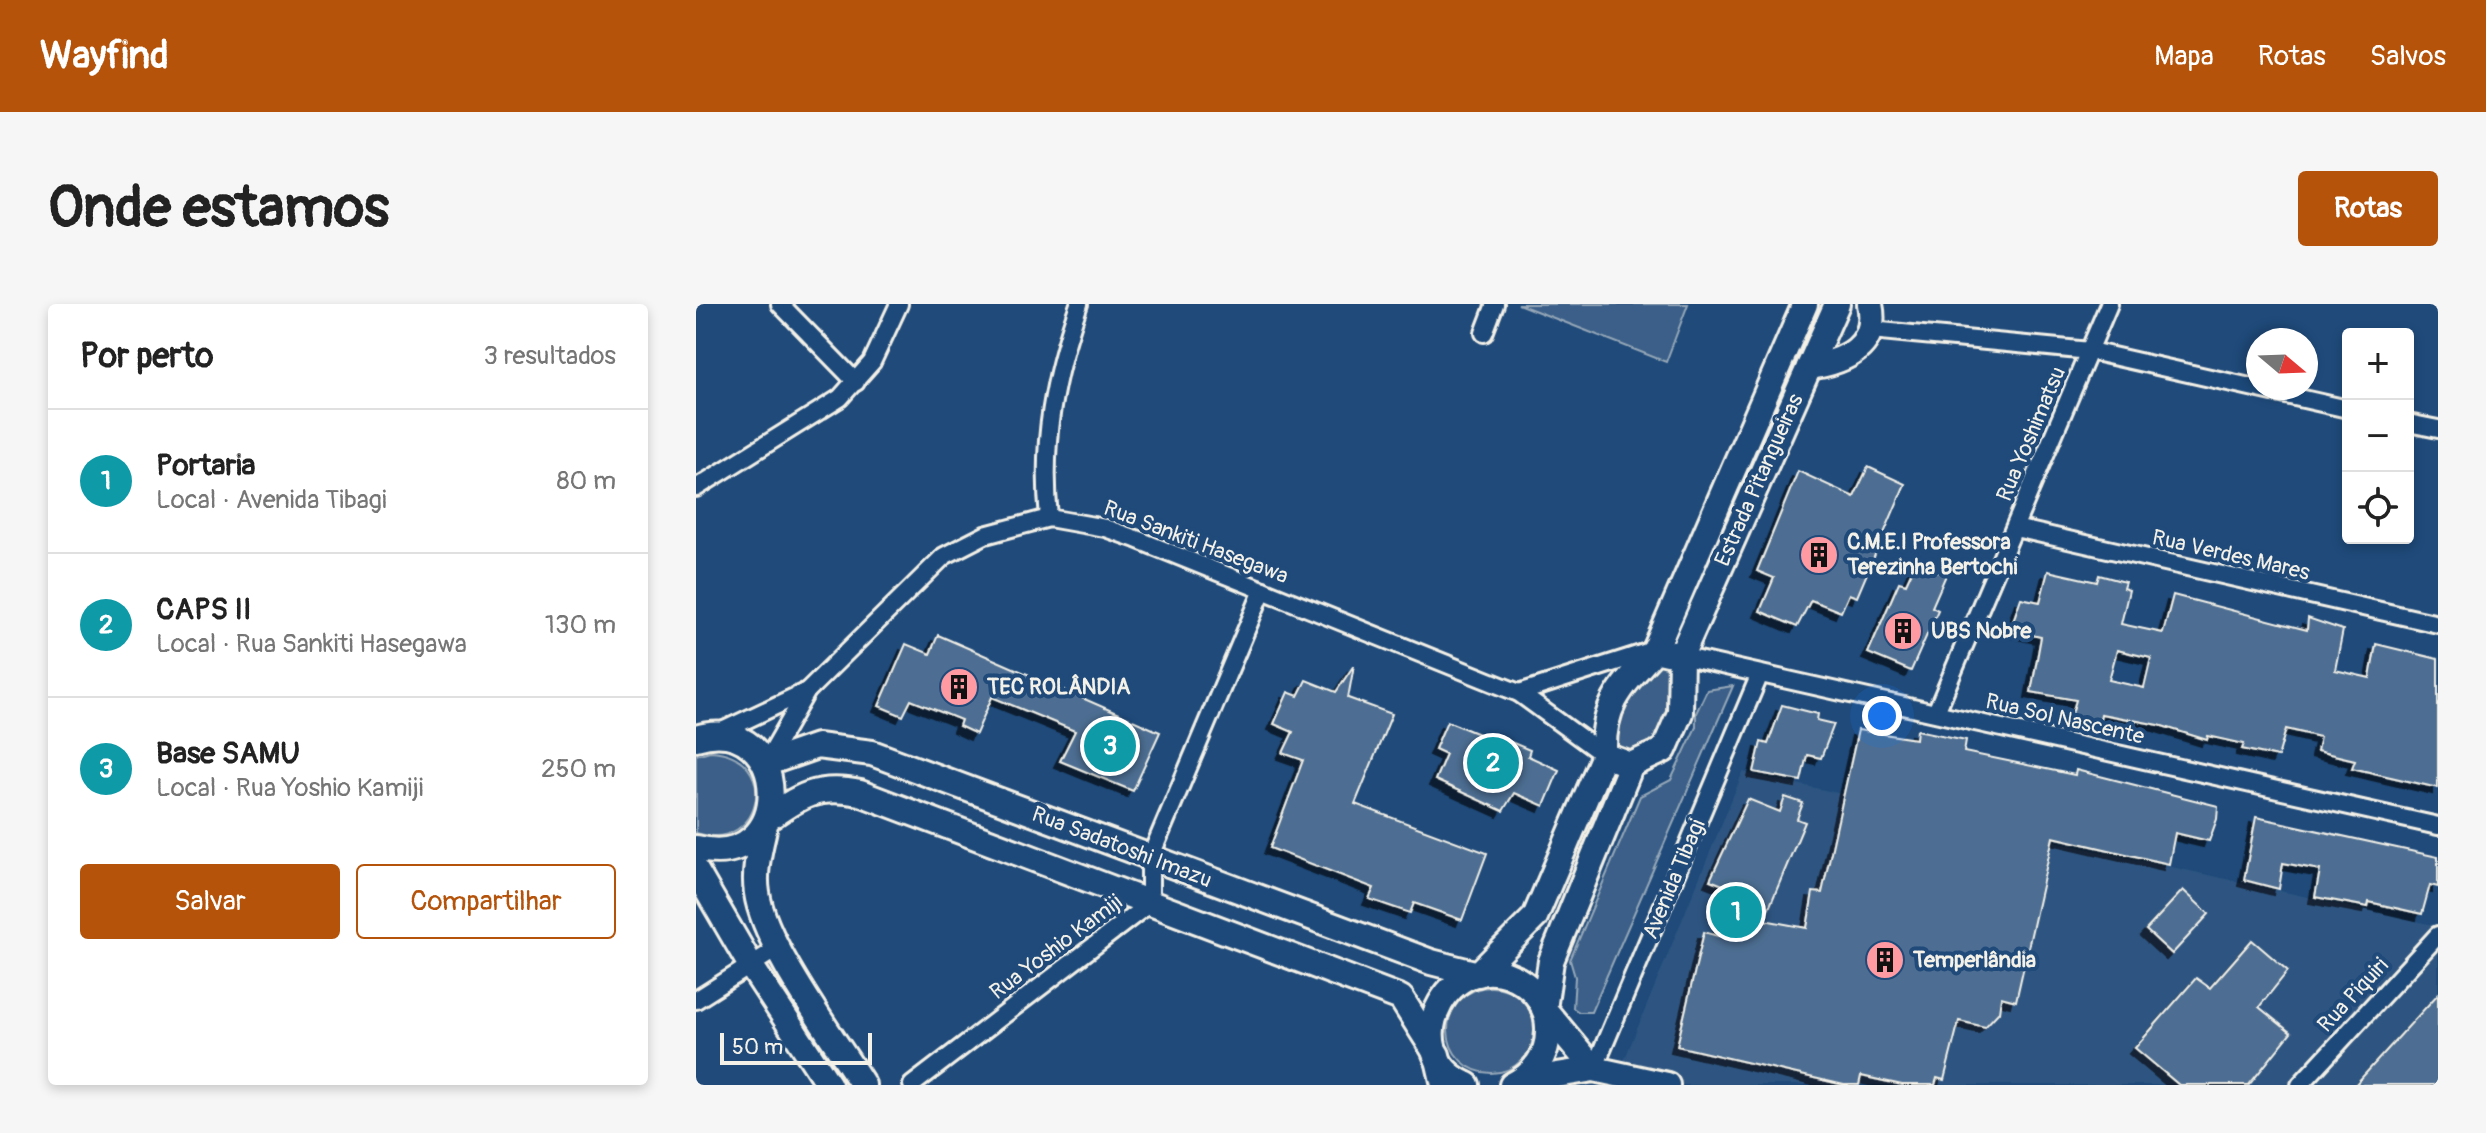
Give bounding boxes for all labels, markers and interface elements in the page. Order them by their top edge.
text: Wayfind [40,32,169,80]
text: Mapa [2154,39,2214,74]
text: Rotas [2258,39,2326,74]
text: Salvos [2370,39,2446,74]
button: Rotas [2298,171,2438,246]
text: Onde estamos [48,174,389,243]
north arrow [2246,328,2318,400]
map controls [2342,328,2414,544]
button: + [2342,328,2414,400]
text: Por perto [80,335,213,378]
text: 3 resultados [484,340,616,372]
street label: Rua Yoshimatsu [1990,362,2072,506]
street label: Estrada Pitangueiras [1708,389,1810,571]
button: − [2342,400,2414,472]
text: Portaria [156,447,255,484]
text: 1 [101,465,111,497]
text: 80 m [556,465,616,497]
button: locate [2342,472,2414,544]
text: Local · Avenida Tibagi [156,484,387,516]
street label: Rua Sankiti Hasegawa [1100,494,1292,590]
street label: Rua Verdes Mares [2149,523,2313,587]
place label: C.M.E.I Professora Terezinha Bertochi [1846,528,2017,581]
building icon: C.M.E.I Professora Terezinha Bertochi [1798,534,1840,576]
text: CAPS II [156,591,251,628]
text: 2 [99,609,113,641]
text: 130 m [545,609,616,641]
building icon: UBS Nobre [1882,610,1924,652]
place label: UBS Nobre [1931,617,2033,645]
text: Local · Rua Sankiti Hasegawa [156,628,467,660]
building icon: TEC ROLÂNDIA [938,666,980,708]
place label: TEC ROLÂNDIA [986,673,1131,701]
street label: Rua Sol Nascente [1983,687,2147,751]
your location [1862,696,1902,736]
pin: 3 [1084,716,1136,776]
pin: 2 [1467,733,1519,793]
text: Base SAMU [156,735,300,772]
text: 3 [99,753,113,785]
text: 250 m [541,753,616,785]
text: Local · Rua Yoshio Kamiji [156,772,423,804]
street label: Rua Sadatoshi Imazu [1028,800,1216,894]
street label: Avenida Tibagi [1636,815,1712,943]
button: Salvar [80,864,340,939]
button: Compartilhar [356,864,616,939]
pin: 1 [1710,882,1762,942]
street label: Rua Yoshio Kamiji [984,888,1128,1006]
building icon: Temperlândia [1864,939,1906,981]
place label: Temperlândia [1912,946,2036,974]
street label: Rua Piquiri [2311,952,2395,1038]
scale bar [720,1029,872,1065]
text: 50 m [732,1033,783,1061]

